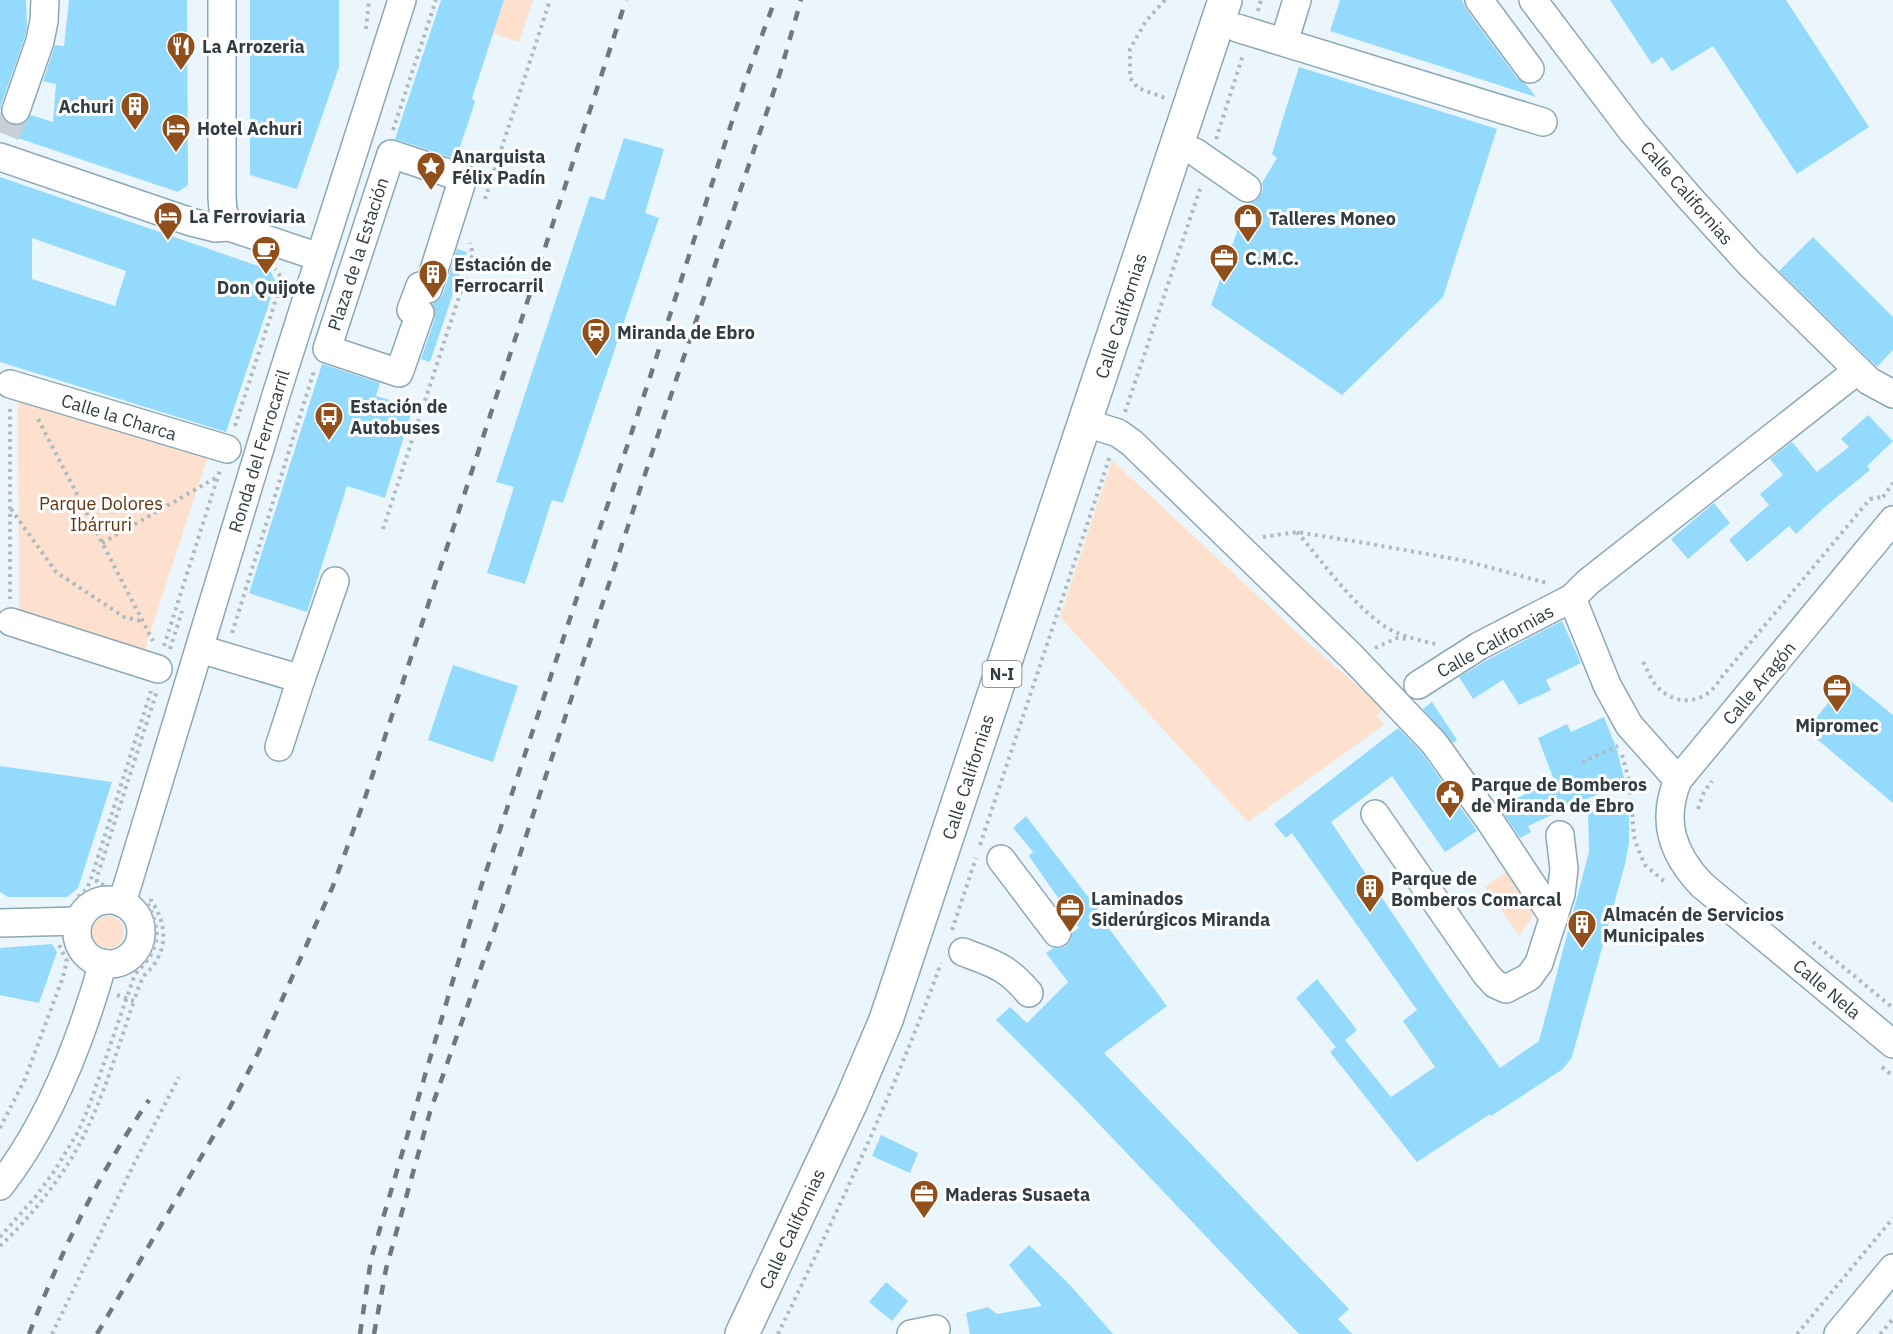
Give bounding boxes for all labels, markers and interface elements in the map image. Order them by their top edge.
restaurant icon: La Arrozeria [165,30,197,72]
place label: La Arrozeria [202,35,305,58]
building icon: Achuri [119,90,151,132]
place label: Achuri [58,95,114,118]
hotel icon: Hotel Achuri [160,112,192,154]
place label: Hotel Achuri [197,117,302,140]
street label: Calle Californias [1636,136,1738,250]
place label: Anarquista Félix Padín [452,145,546,189]
place icon: Anarquista Félix Padín [415,150,447,192]
street label: Plaza de la Estación [322,174,394,334]
hotel icon: La Ferroviaria [152,200,184,242]
shop icon: Talleres Moneo [1232,202,1264,244]
place label: La Ferroviaria [189,205,305,228]
place label: Talleres Moneo [1269,207,1396,230]
cafe icon: Don Quijote [250,234,282,276]
office icon: C.M.C. [1208,242,1240,284]
place label: C.M.C. [1245,247,1299,270]
street label: Calle Californias [1090,250,1152,382]
place label: Estación de Ferrocarril [454,253,552,297]
building icon: Estación de Ferrocarril [417,258,449,300]
place label: Don Quijote [217,276,315,299]
station icon: Miranda de Ebro [580,316,612,358]
place label: Miranda de Ebro [617,321,755,344]
street label: Ronda del Ferrocarril [223,367,295,535]
street label: Calle la Charca [58,389,180,446]
place label: Estación de Autobuses [350,395,448,439]
bus stop icon: Estación de Autobuses [313,400,345,442]
park label: Parque Dolores Ibárruri [39,492,163,536]
street label: Calle Californias [1432,599,1558,683]
street label: Calle Aragón [1717,637,1801,729]
road number: N-I [982,661,1022,687]
office icon: Mipromec [1821,672,1853,714]
street label: Calle Californias [937,711,999,843]
place label: Mipromec [1795,714,1879,737]
place label: Parque de Bomberos de Miranda de Ebro [1471,773,1647,817]
public building icon: Parque de Bomberos de Miranda de Ebro [1434,778,1466,820]
place label: Parque de Bomberos Comarcal [1391,867,1562,911]
building icon: Parque de Bomberos Comarcal [1354,872,1386,914]
place label: Laminados Siderúrgicos Miranda [1091,887,1270,931]
office icon: Laminados Siderúrgicos Miranda [1054,892,1086,934]
place label: Almacén de Servicios Municipales [1603,903,1784,947]
building icon: Almacén de Servicios Municipales [1566,908,1598,950]
street label: Calle Nela [1788,954,1866,1024]
street label: Calle Californias [754,1165,830,1293]
office icon: Maderas Susaeta [908,1178,940,1220]
place label: Maderas Susaeta [945,1183,1090,1206]

